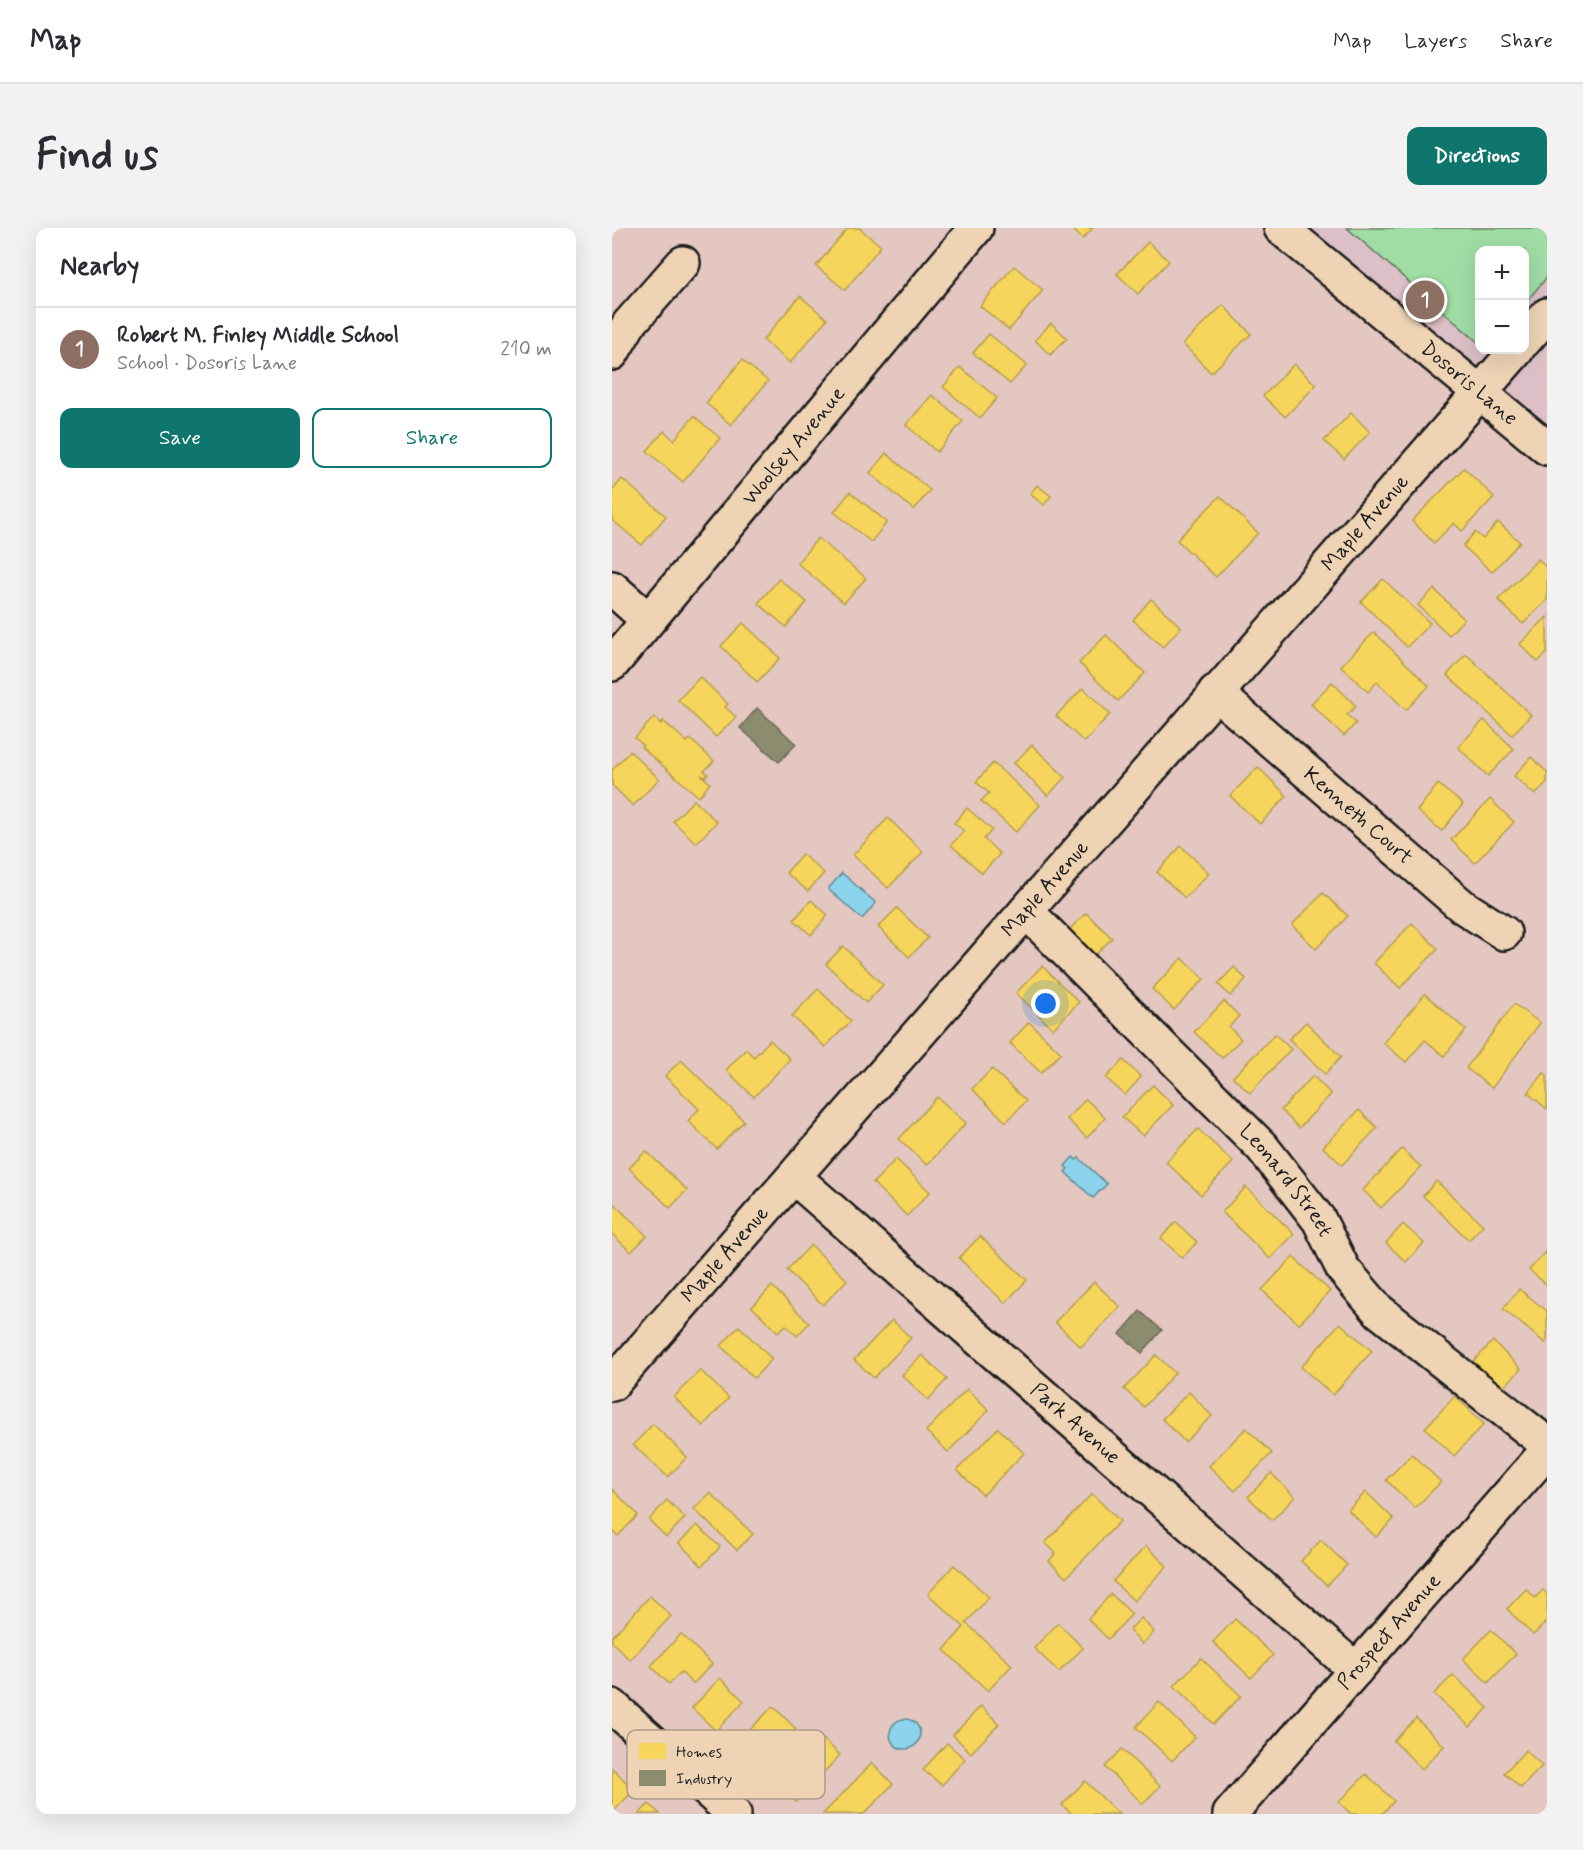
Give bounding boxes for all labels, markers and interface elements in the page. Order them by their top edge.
text: Map [30,23,81,60]
text: Map [1333,27,1371,55]
text: Layers [1404,27,1467,55]
text: Share [1500,27,1553,55]
button: Directions [1407,127,1547,185]
text: Find us [36,129,158,184]
map controls [1475,246,1529,354]
button: + [1475,246,1529,300]
text: Nearby [60,250,139,284]
pin: 1 [1406,278,1444,322]
button: − [1475,300,1529,354]
text: Robert M. Finley Middle School [117,322,399,350]
street label: Dosoris Lane [1414,335,1524,432]
text: 1 [75,336,84,363]
text: 210 m [500,336,552,363]
text: School · Dosoris Lane [117,350,297,377]
street label: Woolsey Avenue [736,381,852,511]
button: Save [60,408,300,468]
button: Share [312,408,552,468]
street label: Maple Avenue [1315,469,1416,578]
street label: Kenneth Court [1297,761,1419,871]
street label: Maple Avenue [995,834,1096,943]
your location [1031,989,1060,1018]
street label: Leonard Street [1233,1118,1339,1242]
street label: Maple Avenue [675,1200,776,1309]
street label: Park Avenue [1024,1377,1126,1471]
street label: Prospect Avenue [1331,1568,1448,1696]
legend [627,1730,825,1799]
text: Homes [676,1742,722,1763]
text: Industry [676,1769,732,1790]

